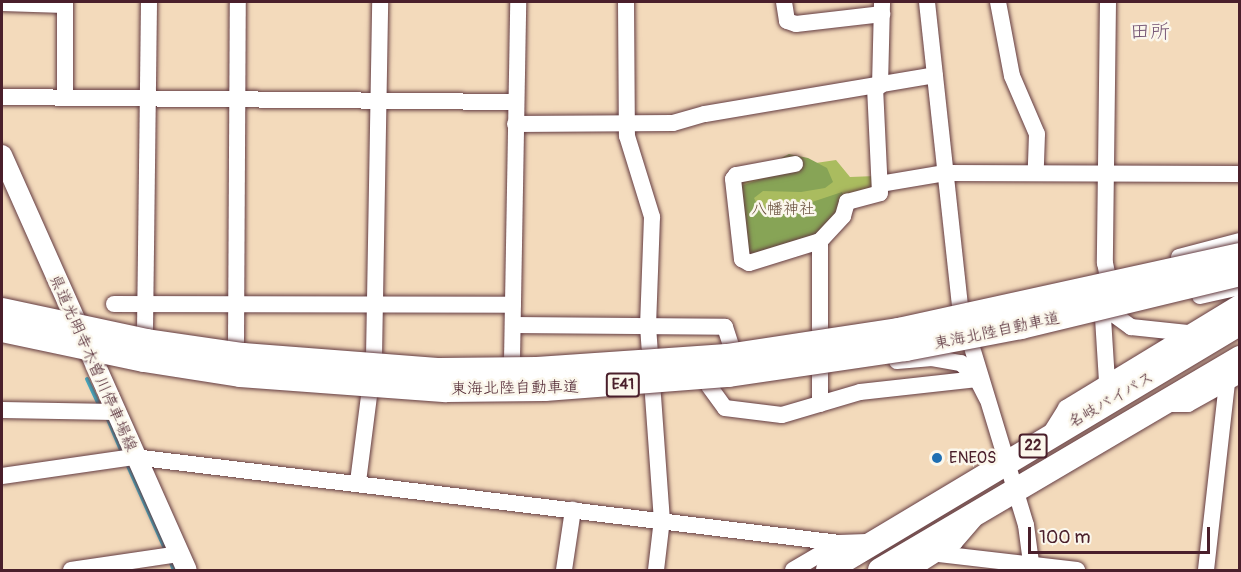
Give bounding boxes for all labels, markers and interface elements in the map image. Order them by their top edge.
district label: 田所 [1130,19,1170,43]
park label: 八幡神社 [751,199,815,219]
street label: 県道光明寺木曽川停車場線 [45,271,141,455]
street label: 東海北陸自動車道 [932,308,1062,354]
street label: 名岐バイパス [1065,368,1157,432]
road number: E41 [605,373,641,397]
street label: 東海北陸自動車道 [451,377,579,399]
road number: 22 [1018,434,1048,458]
place label: ENEOS [949,448,996,468]
marker: ENEOS [930,451,944,465]
scale bar [1031,515,1212,553]
text: 100 m [1039,526,1091,549]

